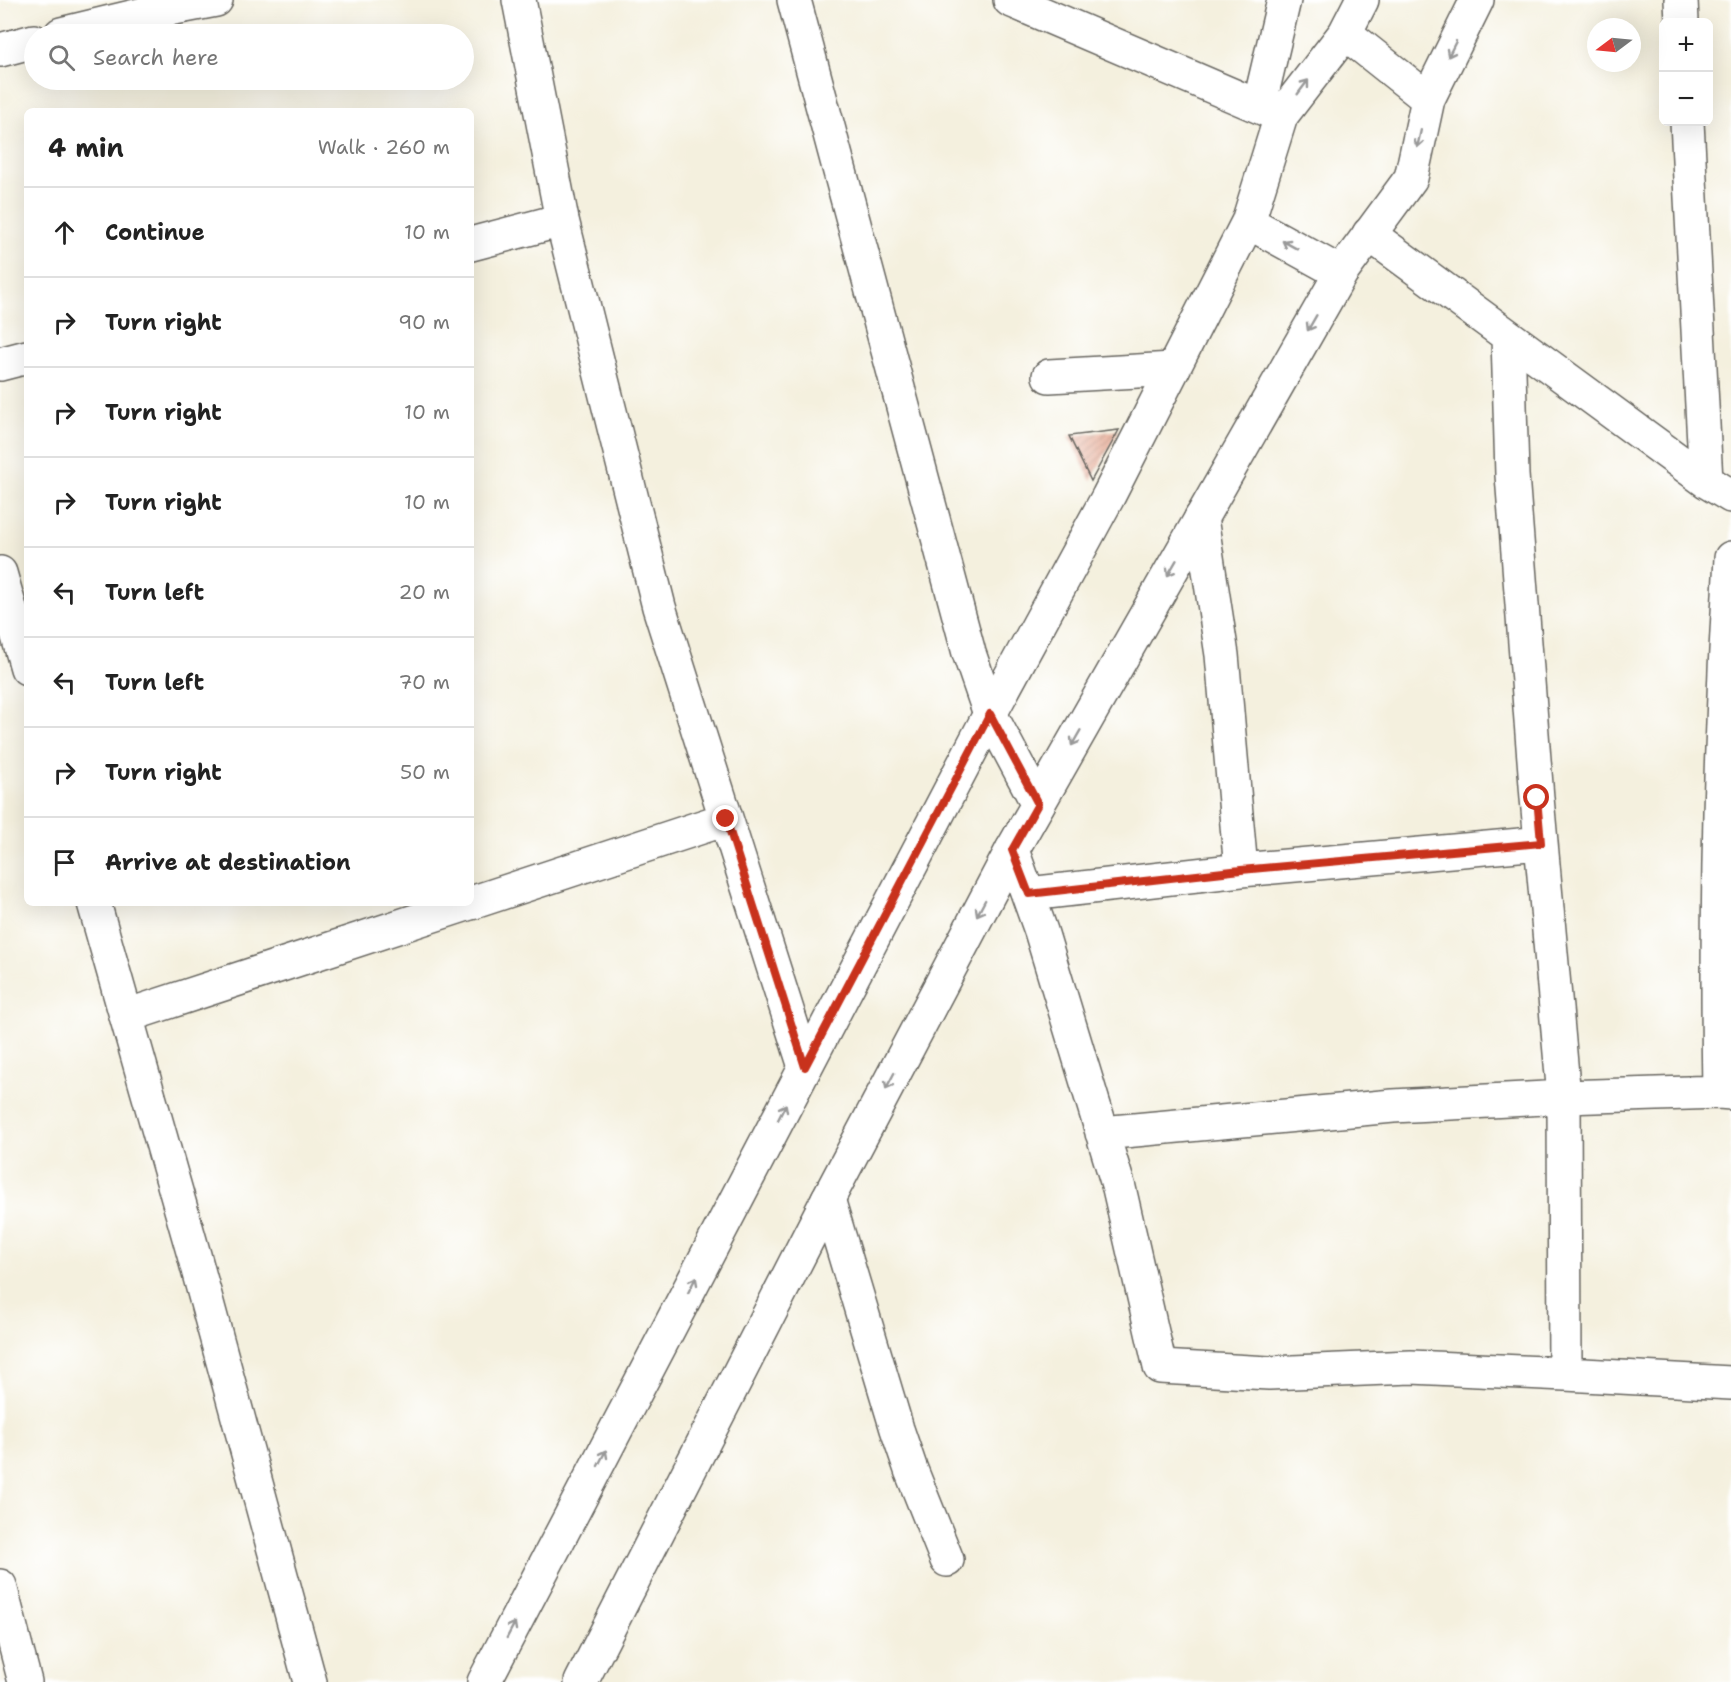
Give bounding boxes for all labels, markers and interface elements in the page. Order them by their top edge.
north arrow [1587,18,1641,72]
map controls [1659,18,1713,126]
button: + [1659,18,1713,72]
search box [24,24,474,90]
one-way arrow [1446,40,1458,58]
icon: search [45,41,78,74]
text: Search here [93,43,219,72]
button: − [1659,72,1713,126]
one-way arrow [1297,80,1310,96]
one-way arrow [1413,129,1424,149]
text: 4 min [48,130,124,165]
text: Walk · 260 m [318,134,450,160]
icon: ahead [48,216,81,249]
text: Continue [105,218,205,247]
text: 10 m [404,219,450,245]
one-way arrow [1282,239,1299,251]
icon: right [48,306,81,339]
text: Turn right [105,308,222,337]
text: 90 m [398,309,450,335]
one-way arrow [1306,314,1317,332]
icon: right [48,396,81,429]
text: Turn right [105,398,222,427]
text: 10 m [404,399,450,425]
icon: right [48,486,81,519]
text: Turn right [105,488,222,517]
text: 10 m [404,489,450,515]
one-way arrow [1166,559,1177,577]
icon: left [48,576,81,609]
text: Turn left [105,578,204,607]
text: 20 m [399,579,450,605]
icon: left [48,666,81,699]
text: Turn left [105,668,204,697]
text: 70 m [398,669,450,695]
one-way arrow [1069,729,1081,746]
icon: right [48,756,81,789]
text: Turn right [105,758,222,787]
text: 50 m [400,759,450,785]
route start [1523,784,1549,810]
route end [712,805,738,831]
icon: arrive [48,846,81,879]
text: Arrive at destination [105,848,351,877]
one-way arrow [975,899,986,917]
one-way arrow [884,1071,895,1089]
one-way arrow [776,1103,788,1121]
one-way arrow [687,1276,698,1294]
one-way arrow [596,1450,608,1467]
one-way arrow [506,1622,517,1640]

